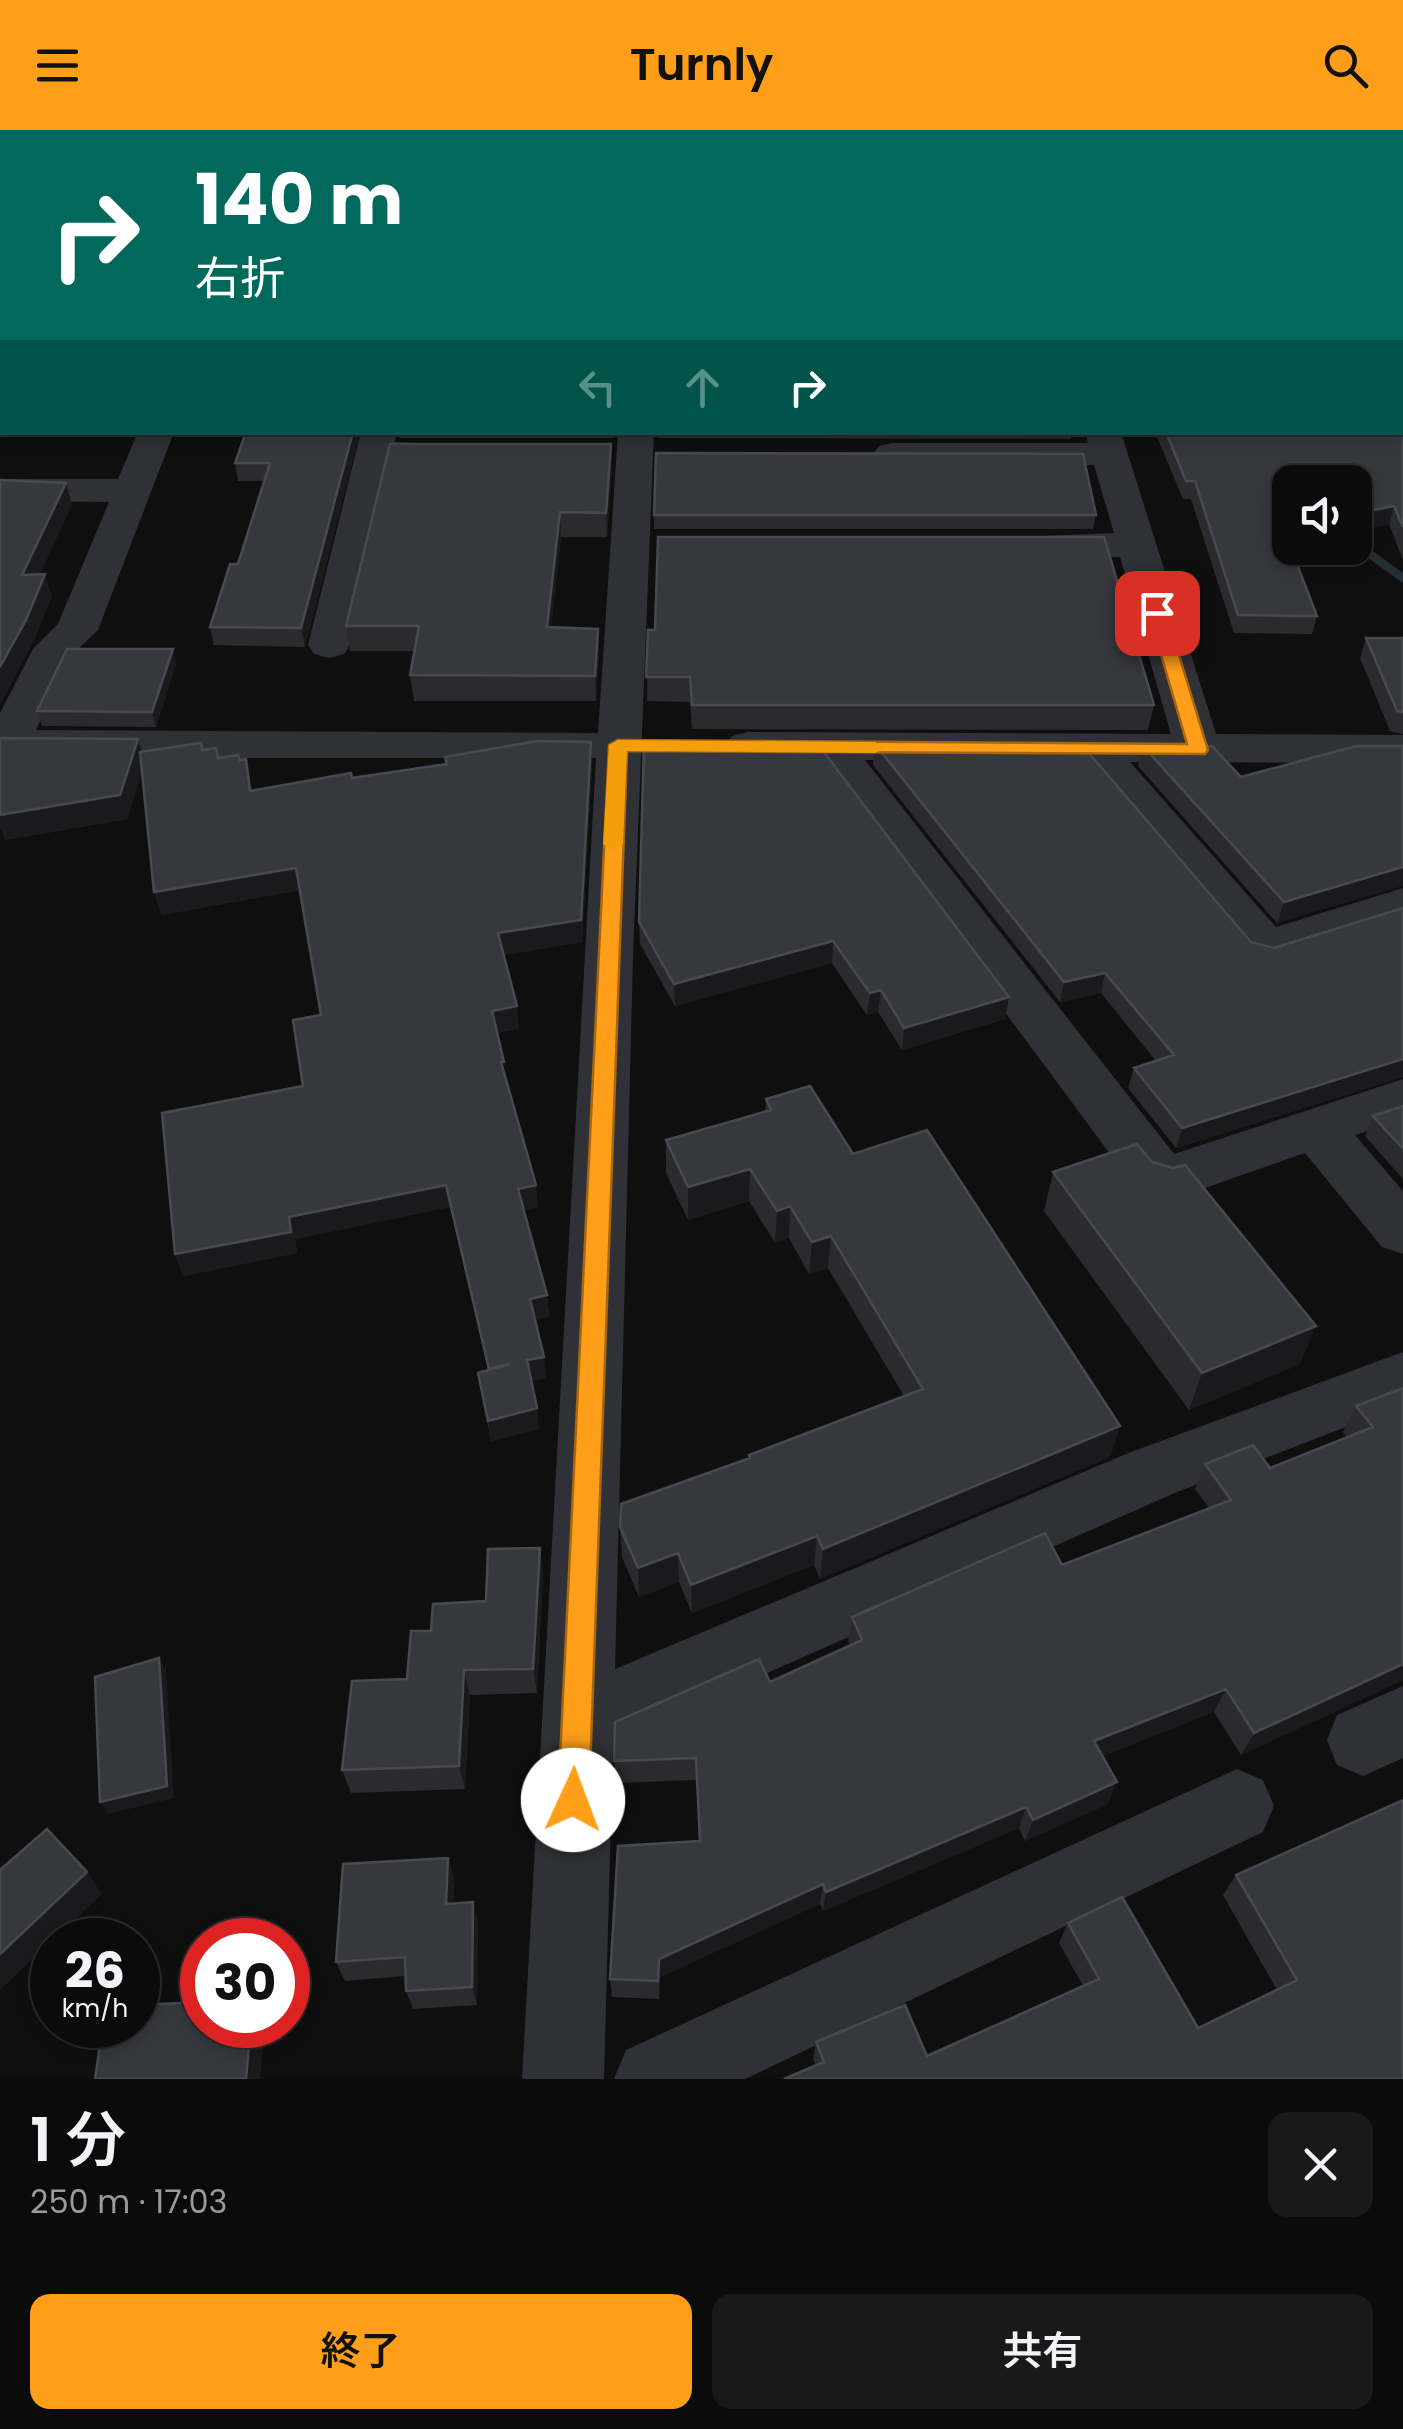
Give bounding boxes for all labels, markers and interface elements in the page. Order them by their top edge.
text: Turnly [630,33,773,96]
icon: menu [30,38,85,93]
icon: search [1318,38,1373,93]
text: 140 m [195,150,403,249]
icon: right [30,170,160,300]
text: 右折 [195,247,285,310]
icon: left [570,360,625,415]
icon: ahead [675,360,730,415]
icon: right [780,360,835,415]
map controls [1272,465,1372,565]
button: sound [1272,465,1372,565]
pin [1115,571,1200,656]
icon: arrive [1130,586,1185,641]
position arrow [521,1748,625,1852]
speed limit sign: 30 [180,1918,310,2048]
text: 26 [65,1935,125,2006]
text: km/h [62,1991,128,2026]
text: 1 分 [30,2098,126,2182]
button: close [1268,2112,1373,2217]
text: 250 m · 17:03 [30,2179,227,2224]
button: 終了 [30,2294,692,2409]
button: 共有 [712,2294,1373,2409]

